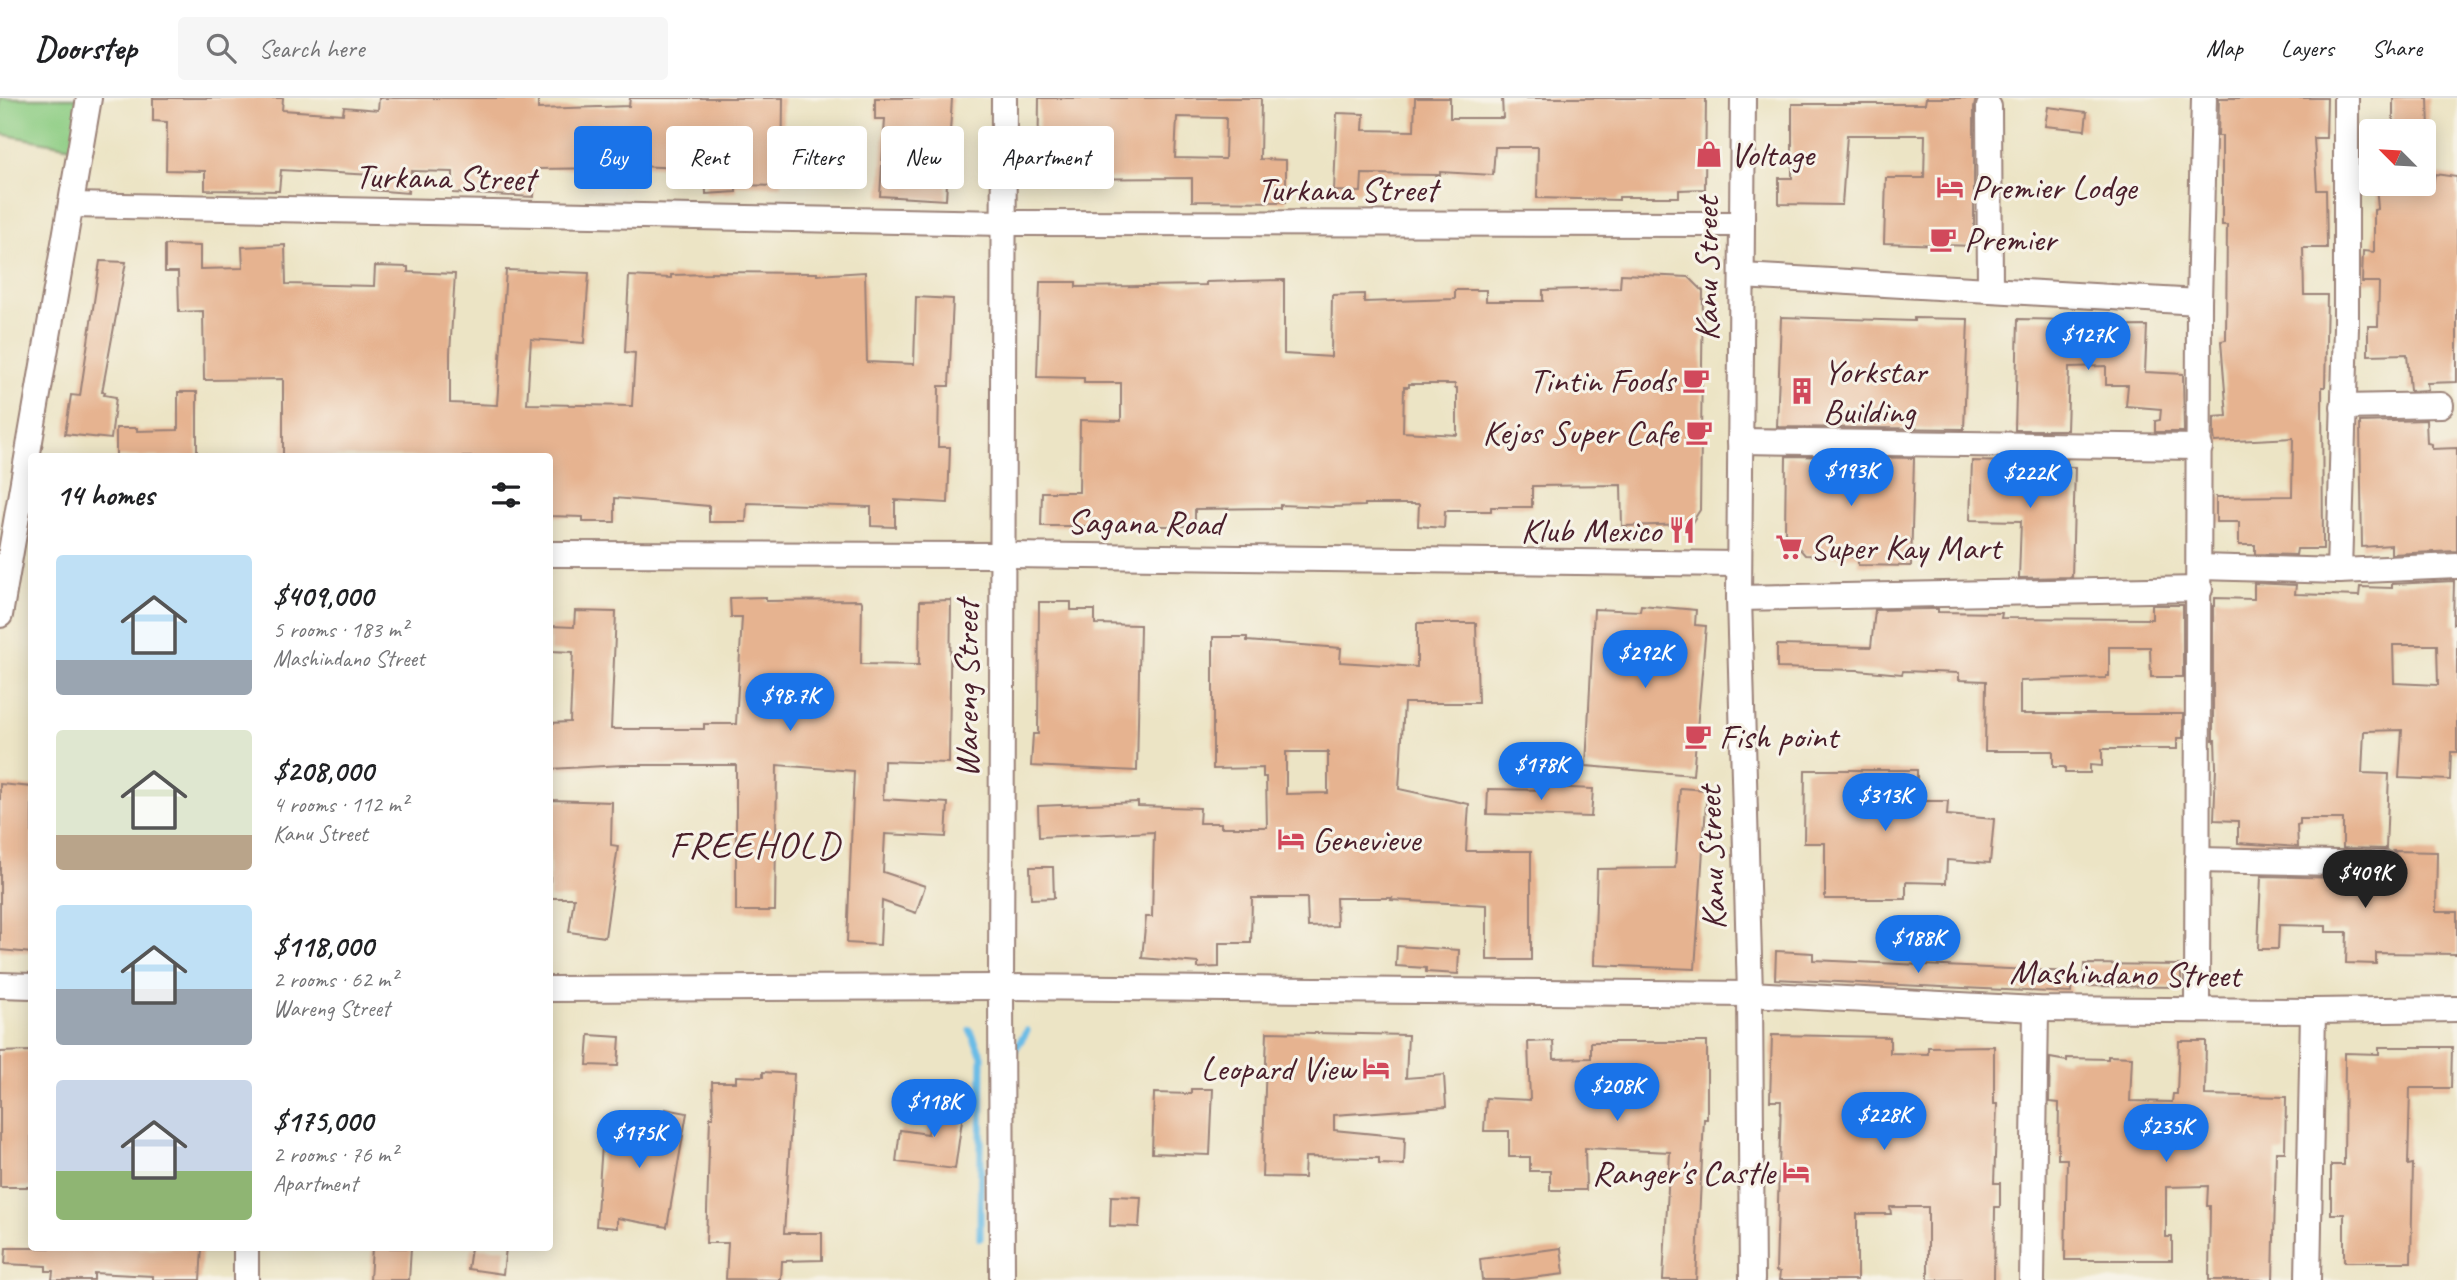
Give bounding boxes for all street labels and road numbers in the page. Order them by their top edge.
street label: Turkana Street [355,153,540,202]
street label: Turkana Street [1257,167,1441,212]
street label: Kanu Street [1684,194,1729,341]
street label: Sagana Road [1067,499,1228,546]
street label: Wareng Street [944,596,989,778]
street label: Kanu Street [1686,782,1736,931]
street label: Mashindano Street [2009,949,2244,998]

